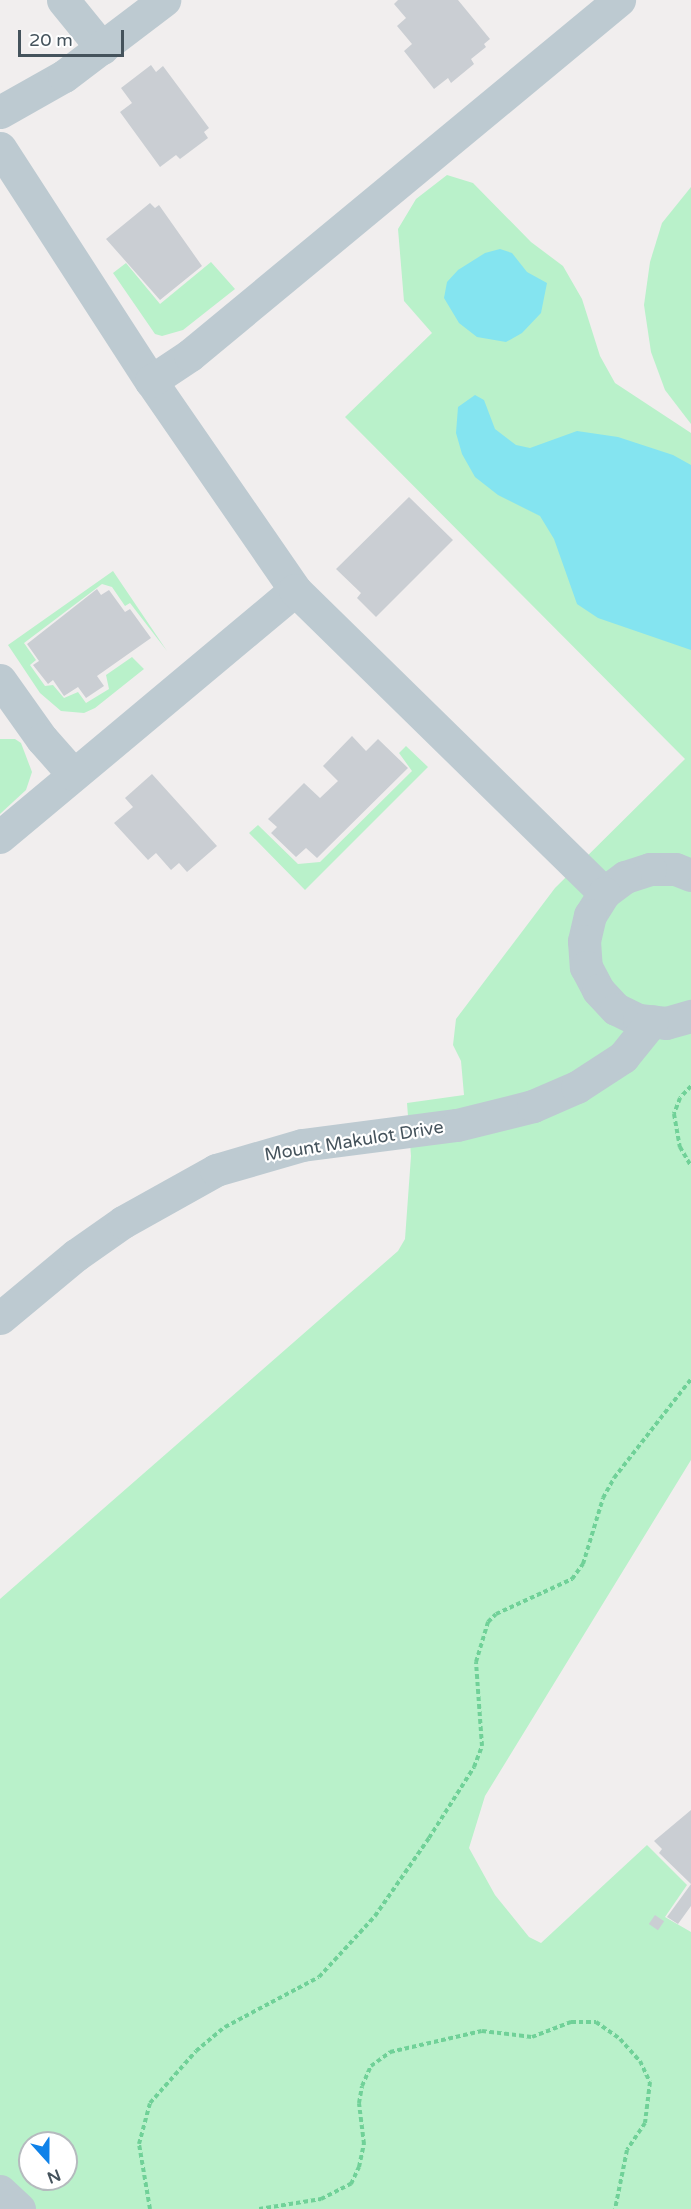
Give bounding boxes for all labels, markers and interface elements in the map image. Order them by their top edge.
scale bar [21,18,128,56]
text: 20 m [29,29,73,51]
street label: Mount Makulot Drive [263,1116,445,1166]
north arrow [18,2131,78,2191]
text: N [44,2164,63,2188]

